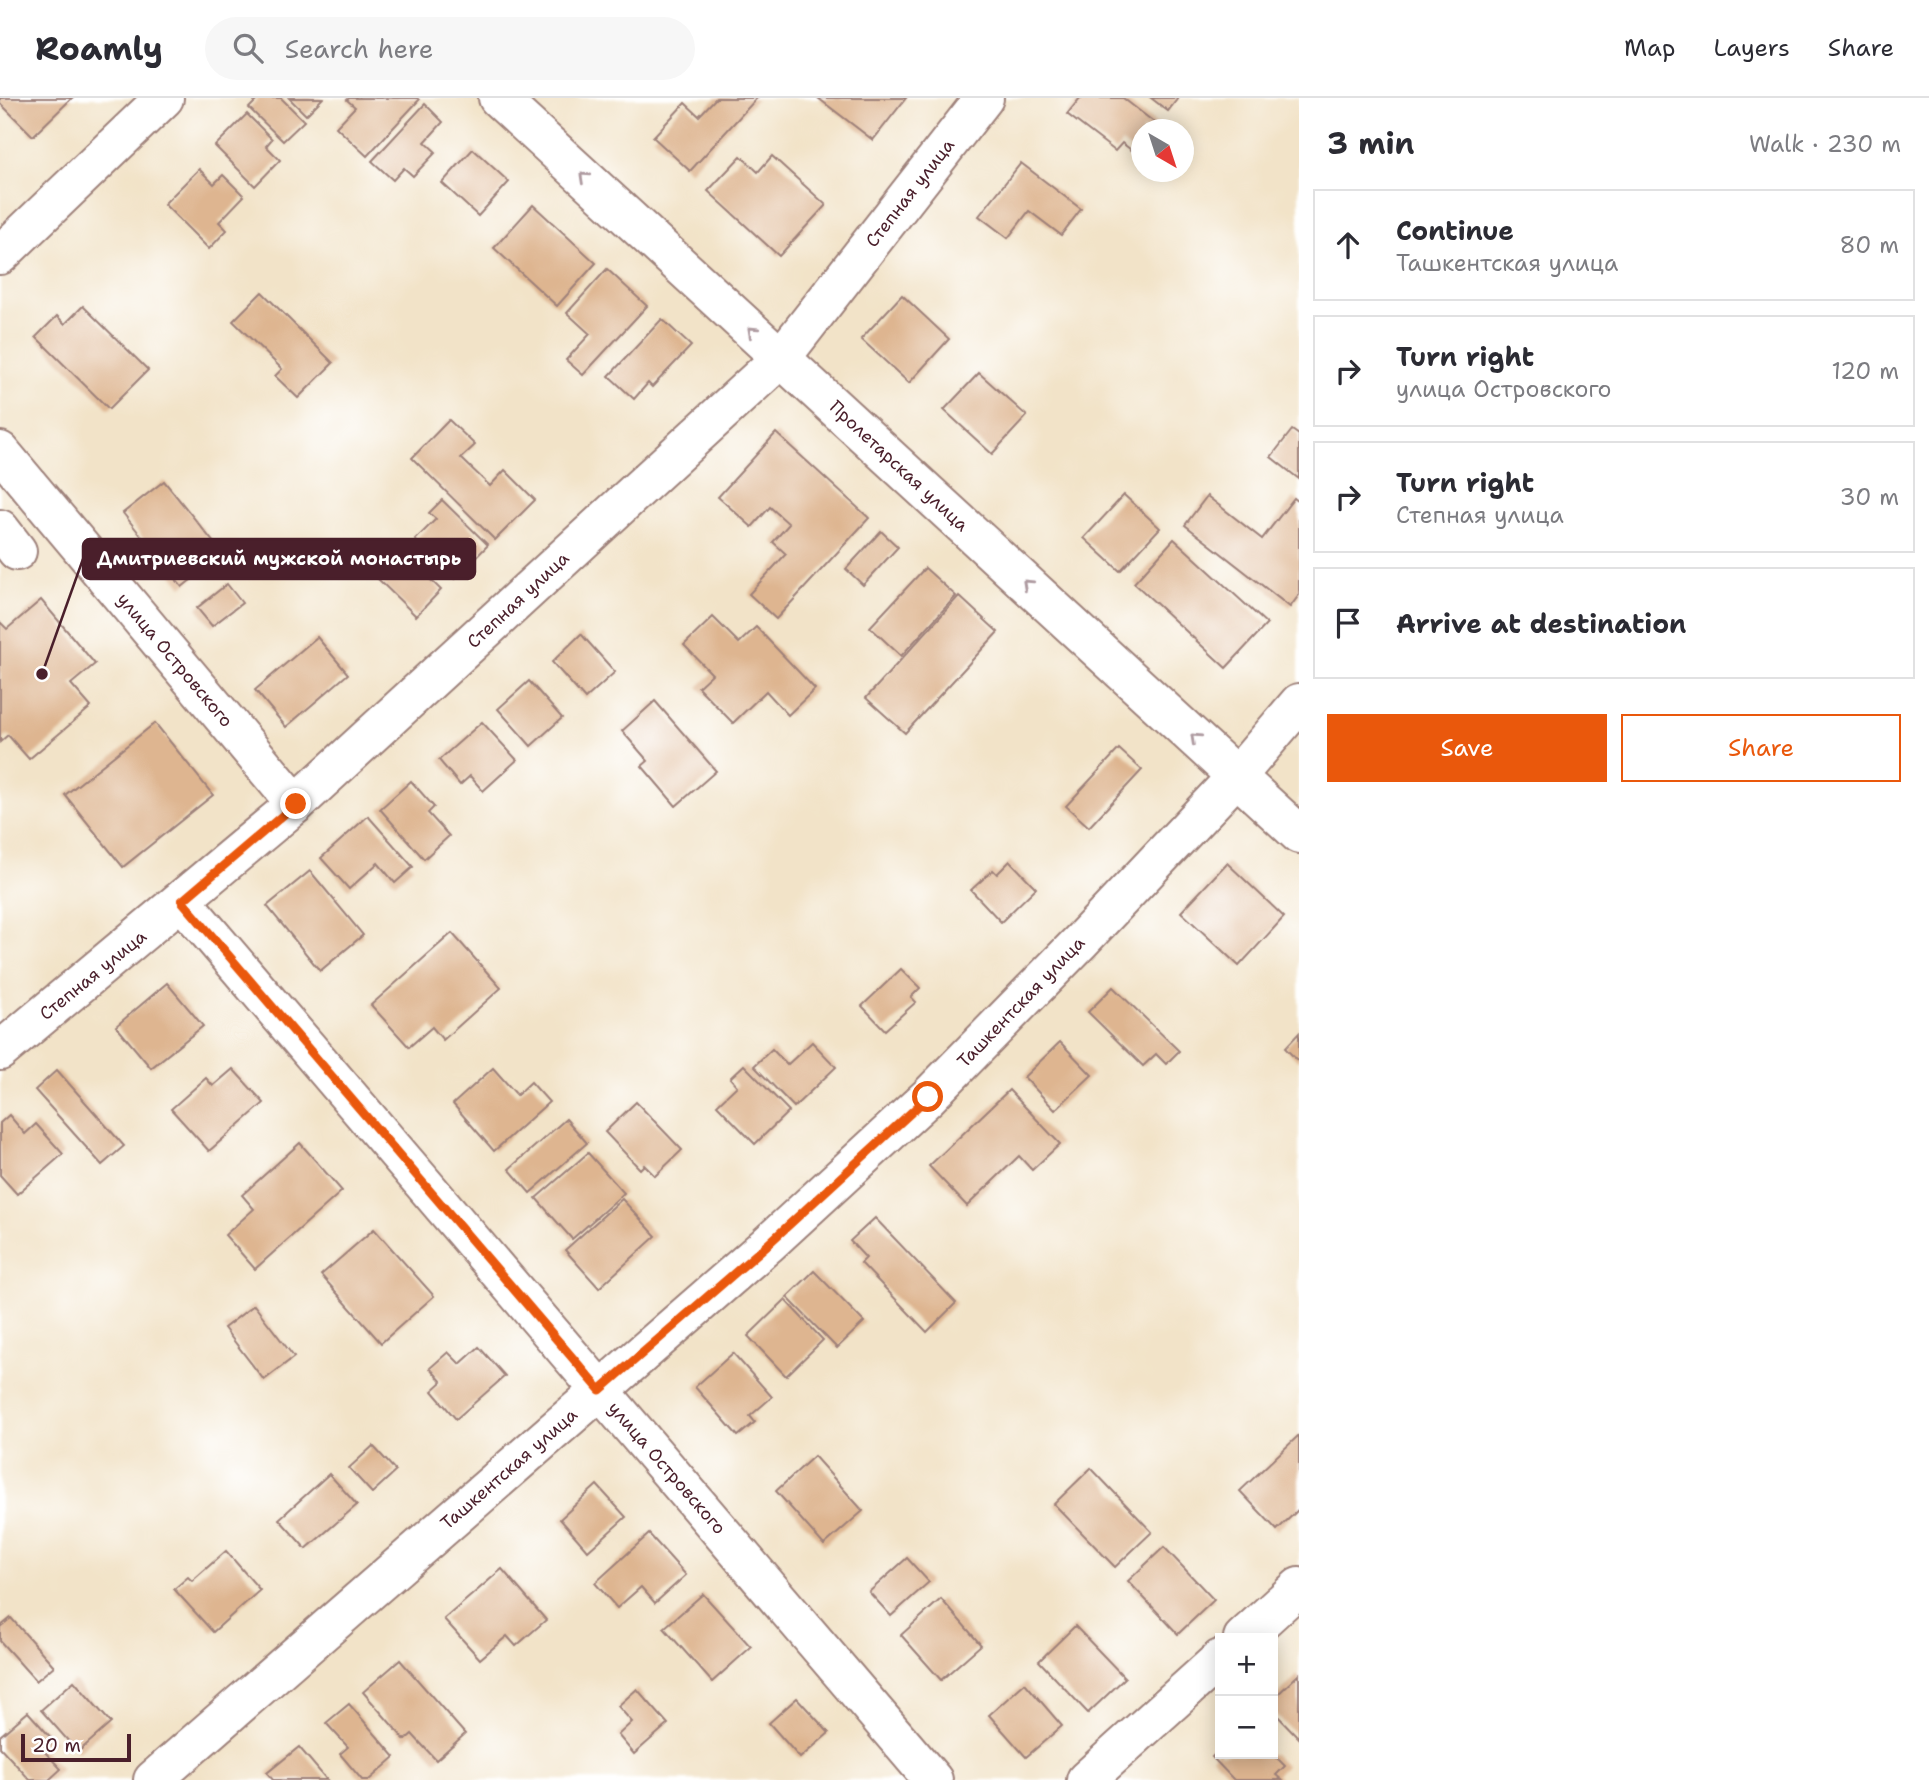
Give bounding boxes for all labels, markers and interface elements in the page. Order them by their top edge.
search box [205,17,695,80]
text: Roamly [35,26,163,71]
icon: search [229,29,267,67]
text: Search here [285,31,433,66]
text: Map [1624,32,1675,64]
text: Layers [1713,32,1790,64]
text: Share [1828,32,1894,64]
north arrow [1131,119,1194,182]
text: 3 min [1327,123,1414,164]
text: Walk · 230 m [1749,129,1901,159]
street label: Степная улица [860,134,960,252]
one-way arrow [579,173,592,185]
text: Continue [1396,213,1514,248]
icon: ahead [1329,226,1367,264]
text: 80 m [1840,230,1899,260]
text: Ташкентская улица [1396,248,1618,278]
one-way arrow [747,326,760,339]
text: Turn right [1396,339,1534,374]
icon: right [1329,352,1367,390]
text: 120 m [1831,356,1899,386]
text: улица Островского [1396,374,1611,404]
street label: Пролетарская улица [824,395,974,537]
text: Turn right [1396,465,1534,500]
icon: right [1329,478,1367,516]
text: 30 m [1840,482,1899,512]
text: Степная улица [1396,500,1564,530]
callout: Дмитриевский мужской монастырь [83,539,475,579]
text: Дмитриевский мужской монастырь [97,546,461,571]
street label: Степная улица [462,546,574,654]
one-way arrow [1022,580,1035,593]
street label: улица Островского [112,588,238,732]
icon: arrive [1329,604,1367,642]
text: Arrive at destination [1396,606,1686,641]
button: Save [1327,714,1607,782]
button: Share [1621,714,1901,782]
one-way arrow [1190,734,1203,747]
route end [280,788,311,819]
street label: Степная улица [34,924,152,1026]
street label: Ташкентская улица [952,931,1090,1073]
route start [912,1081,943,1112]
street label: улица Островского [603,1397,731,1539]
street label: Ташкентская улица [436,1403,582,1535]
map controls [1215,1633,1278,1759]
button: + [1215,1633,1278,1696]
button: − [1215,1696,1278,1759]
scale bar [21,1731,131,1763]
text: 20 m [32,1733,81,1758]

